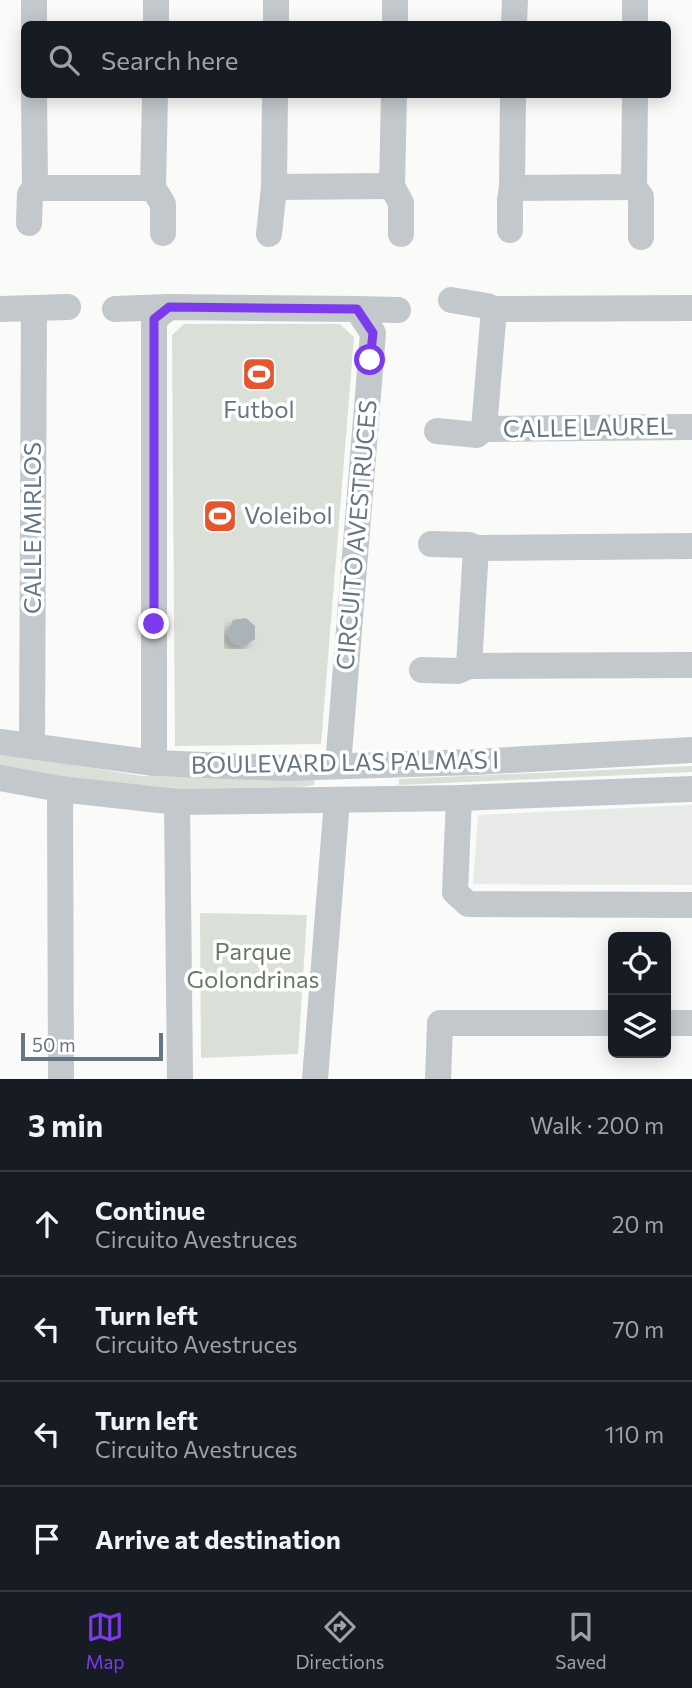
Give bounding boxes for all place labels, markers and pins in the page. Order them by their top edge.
sports icon: Futbol [240,355,278,393]
place label: Futbol [223,394,295,423]
sports icon: Voleibol [201,497,239,535]
place label: Voleibol [244,500,333,529]

